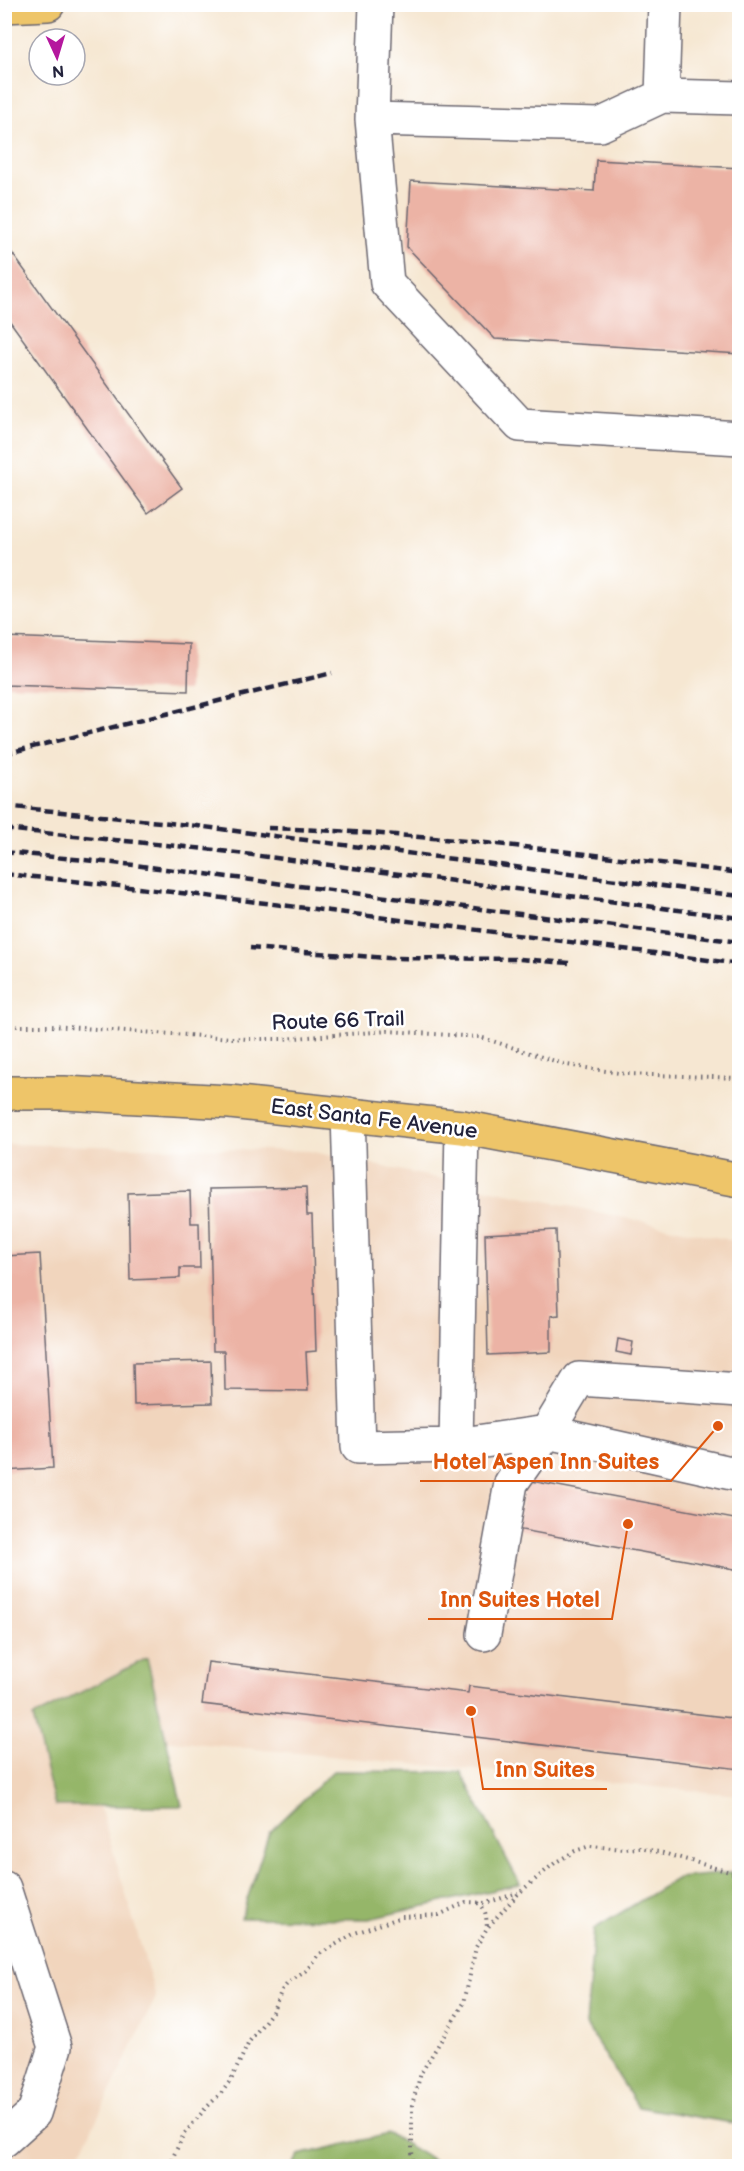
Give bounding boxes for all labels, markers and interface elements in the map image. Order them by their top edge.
north arrow [27,27,87,87]
text: N [51,61,65,80]
street label: Route 66 Trail [271,1006,405,1036]
street label: East Santa Fe Avenue [269,1094,479,1144]
callout: Hotel Aspen Inn Suites [420,1441,671,1481]
text: Hotel Aspen Inn Suites [433,1449,659,1476]
callout: Inn Suites Hotel [428,1579,612,1619]
text: Inn Suites Hotel [440,1587,600,1614]
callout: Inn Suites [483,1749,607,1789]
text: Inn Suites [495,1757,595,1784]

